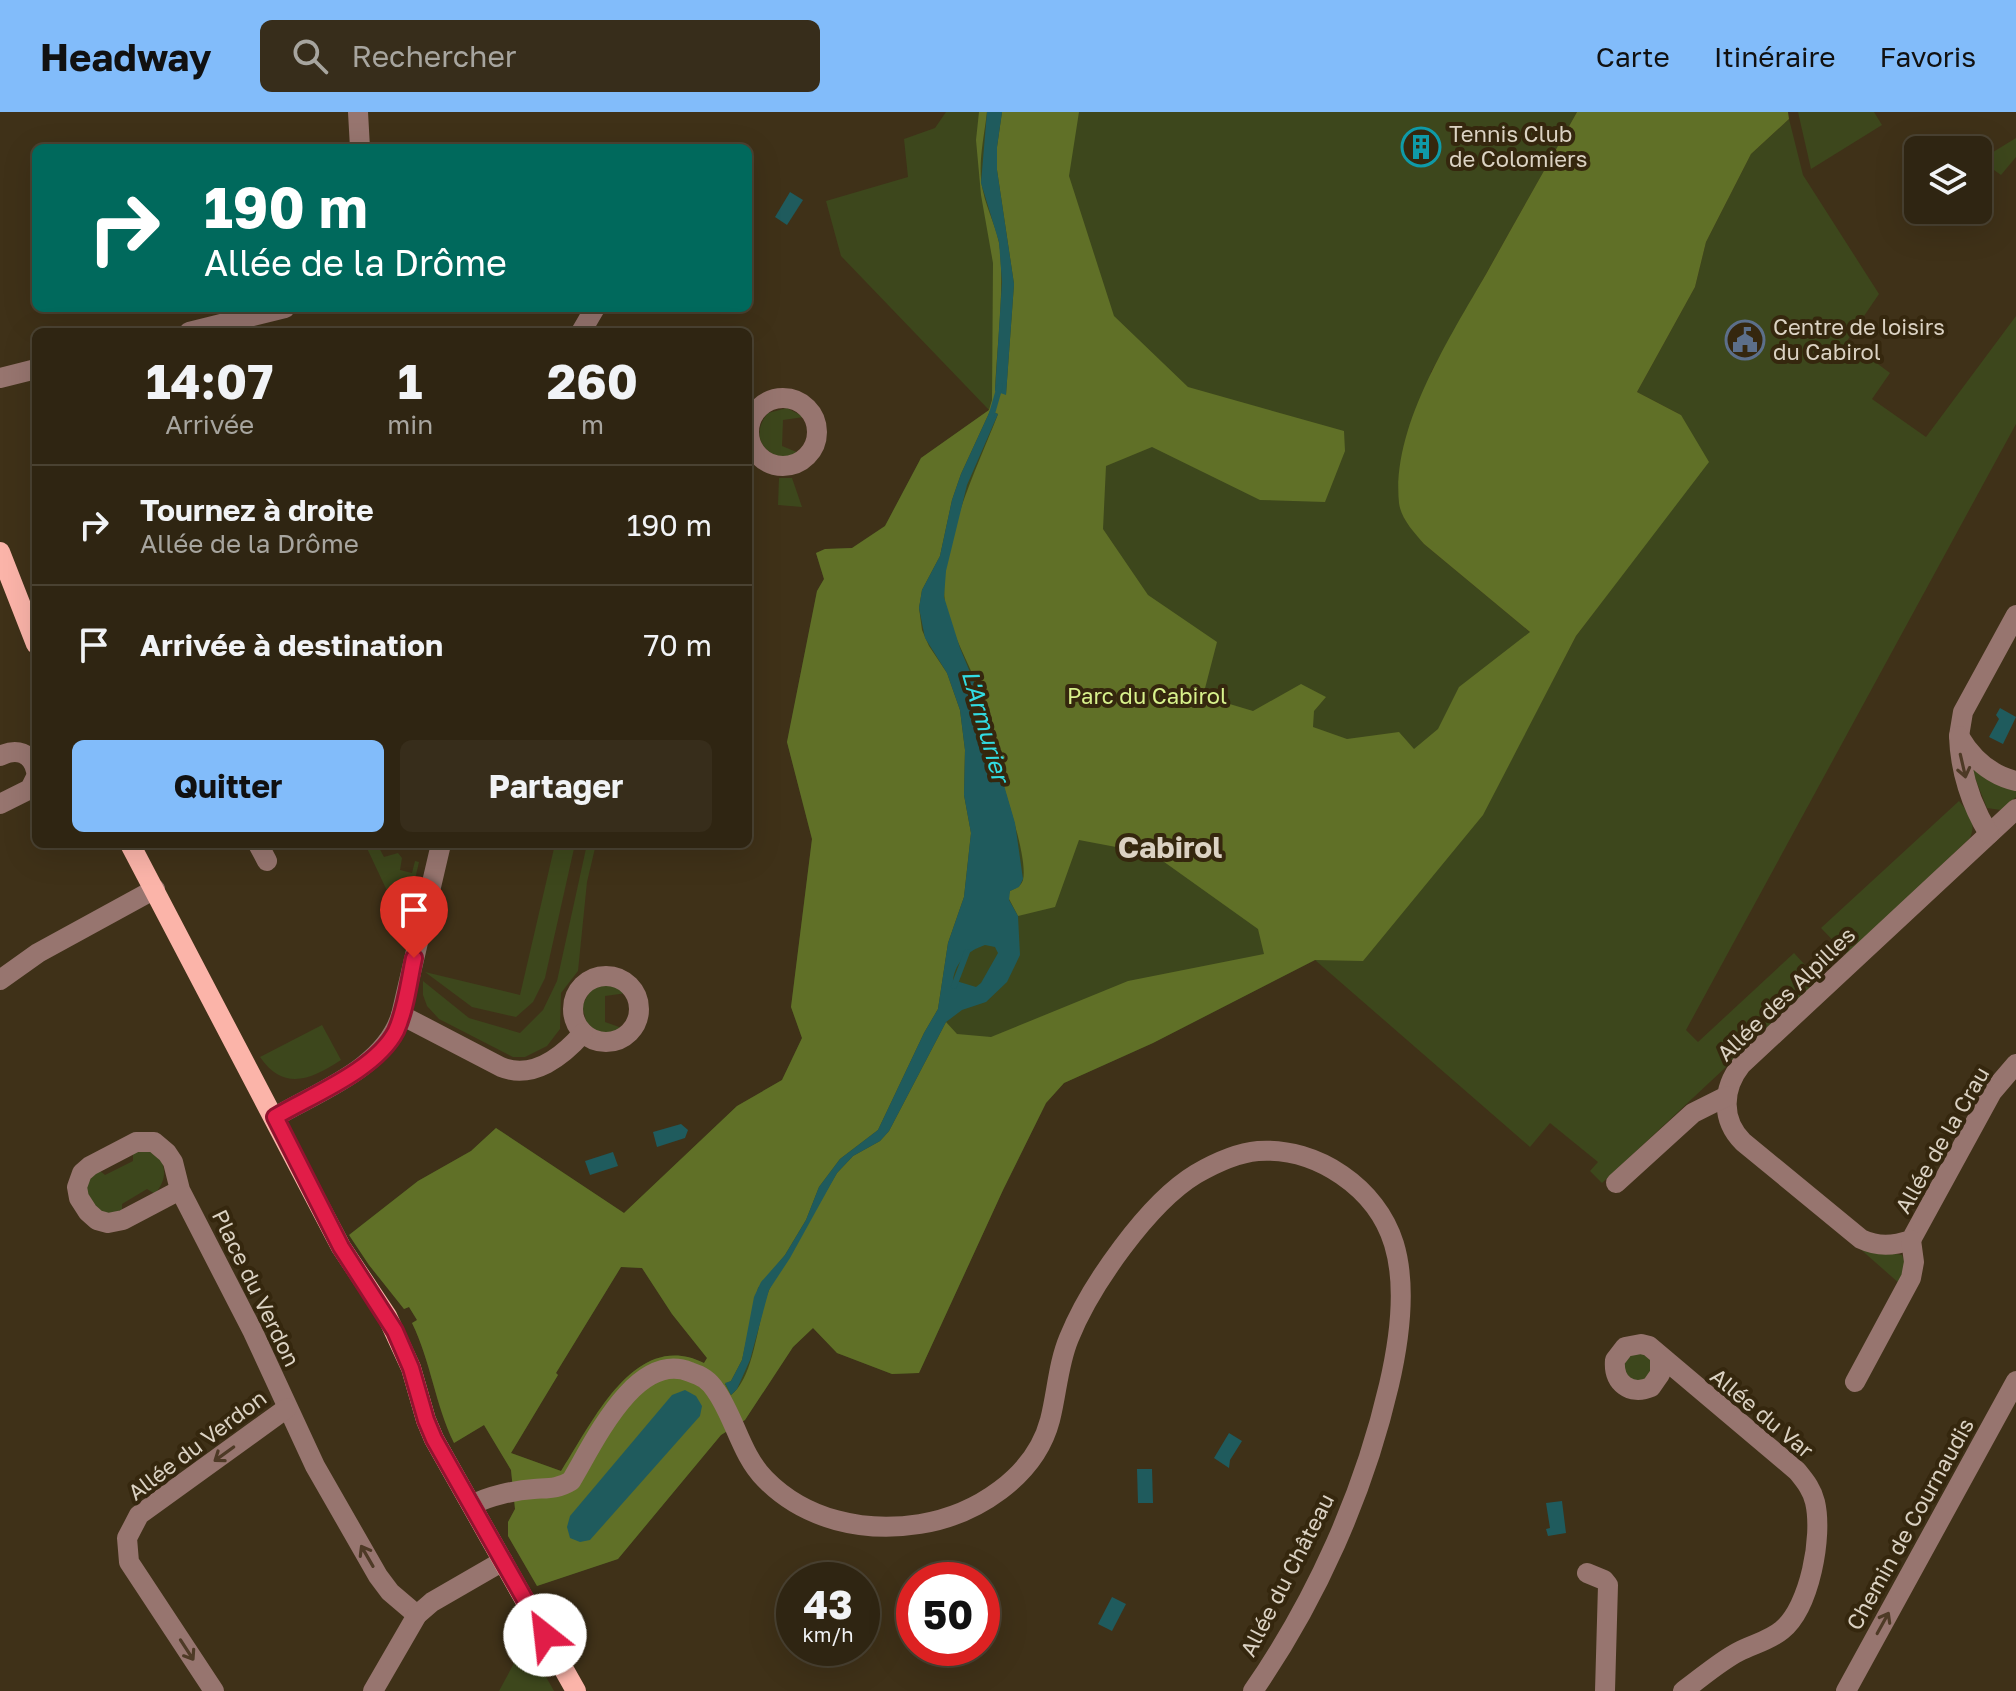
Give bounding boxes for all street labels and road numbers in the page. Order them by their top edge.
street label: Allée des Alpilles [1711,921,1860,1066]
street label: Allée de la Crau [1889,1062,1995,1218]
street label: Place du Verdon [207,1205,306,1371]
street label: Allée du Var [1705,1362,1820,1464]
street label: Allée du Verdon [122,1384,271,1505]
street label: Chemin de Cournaudis [1840,1413,1979,1634]
street label: Allée du Château [1234,1489,1339,1661]

